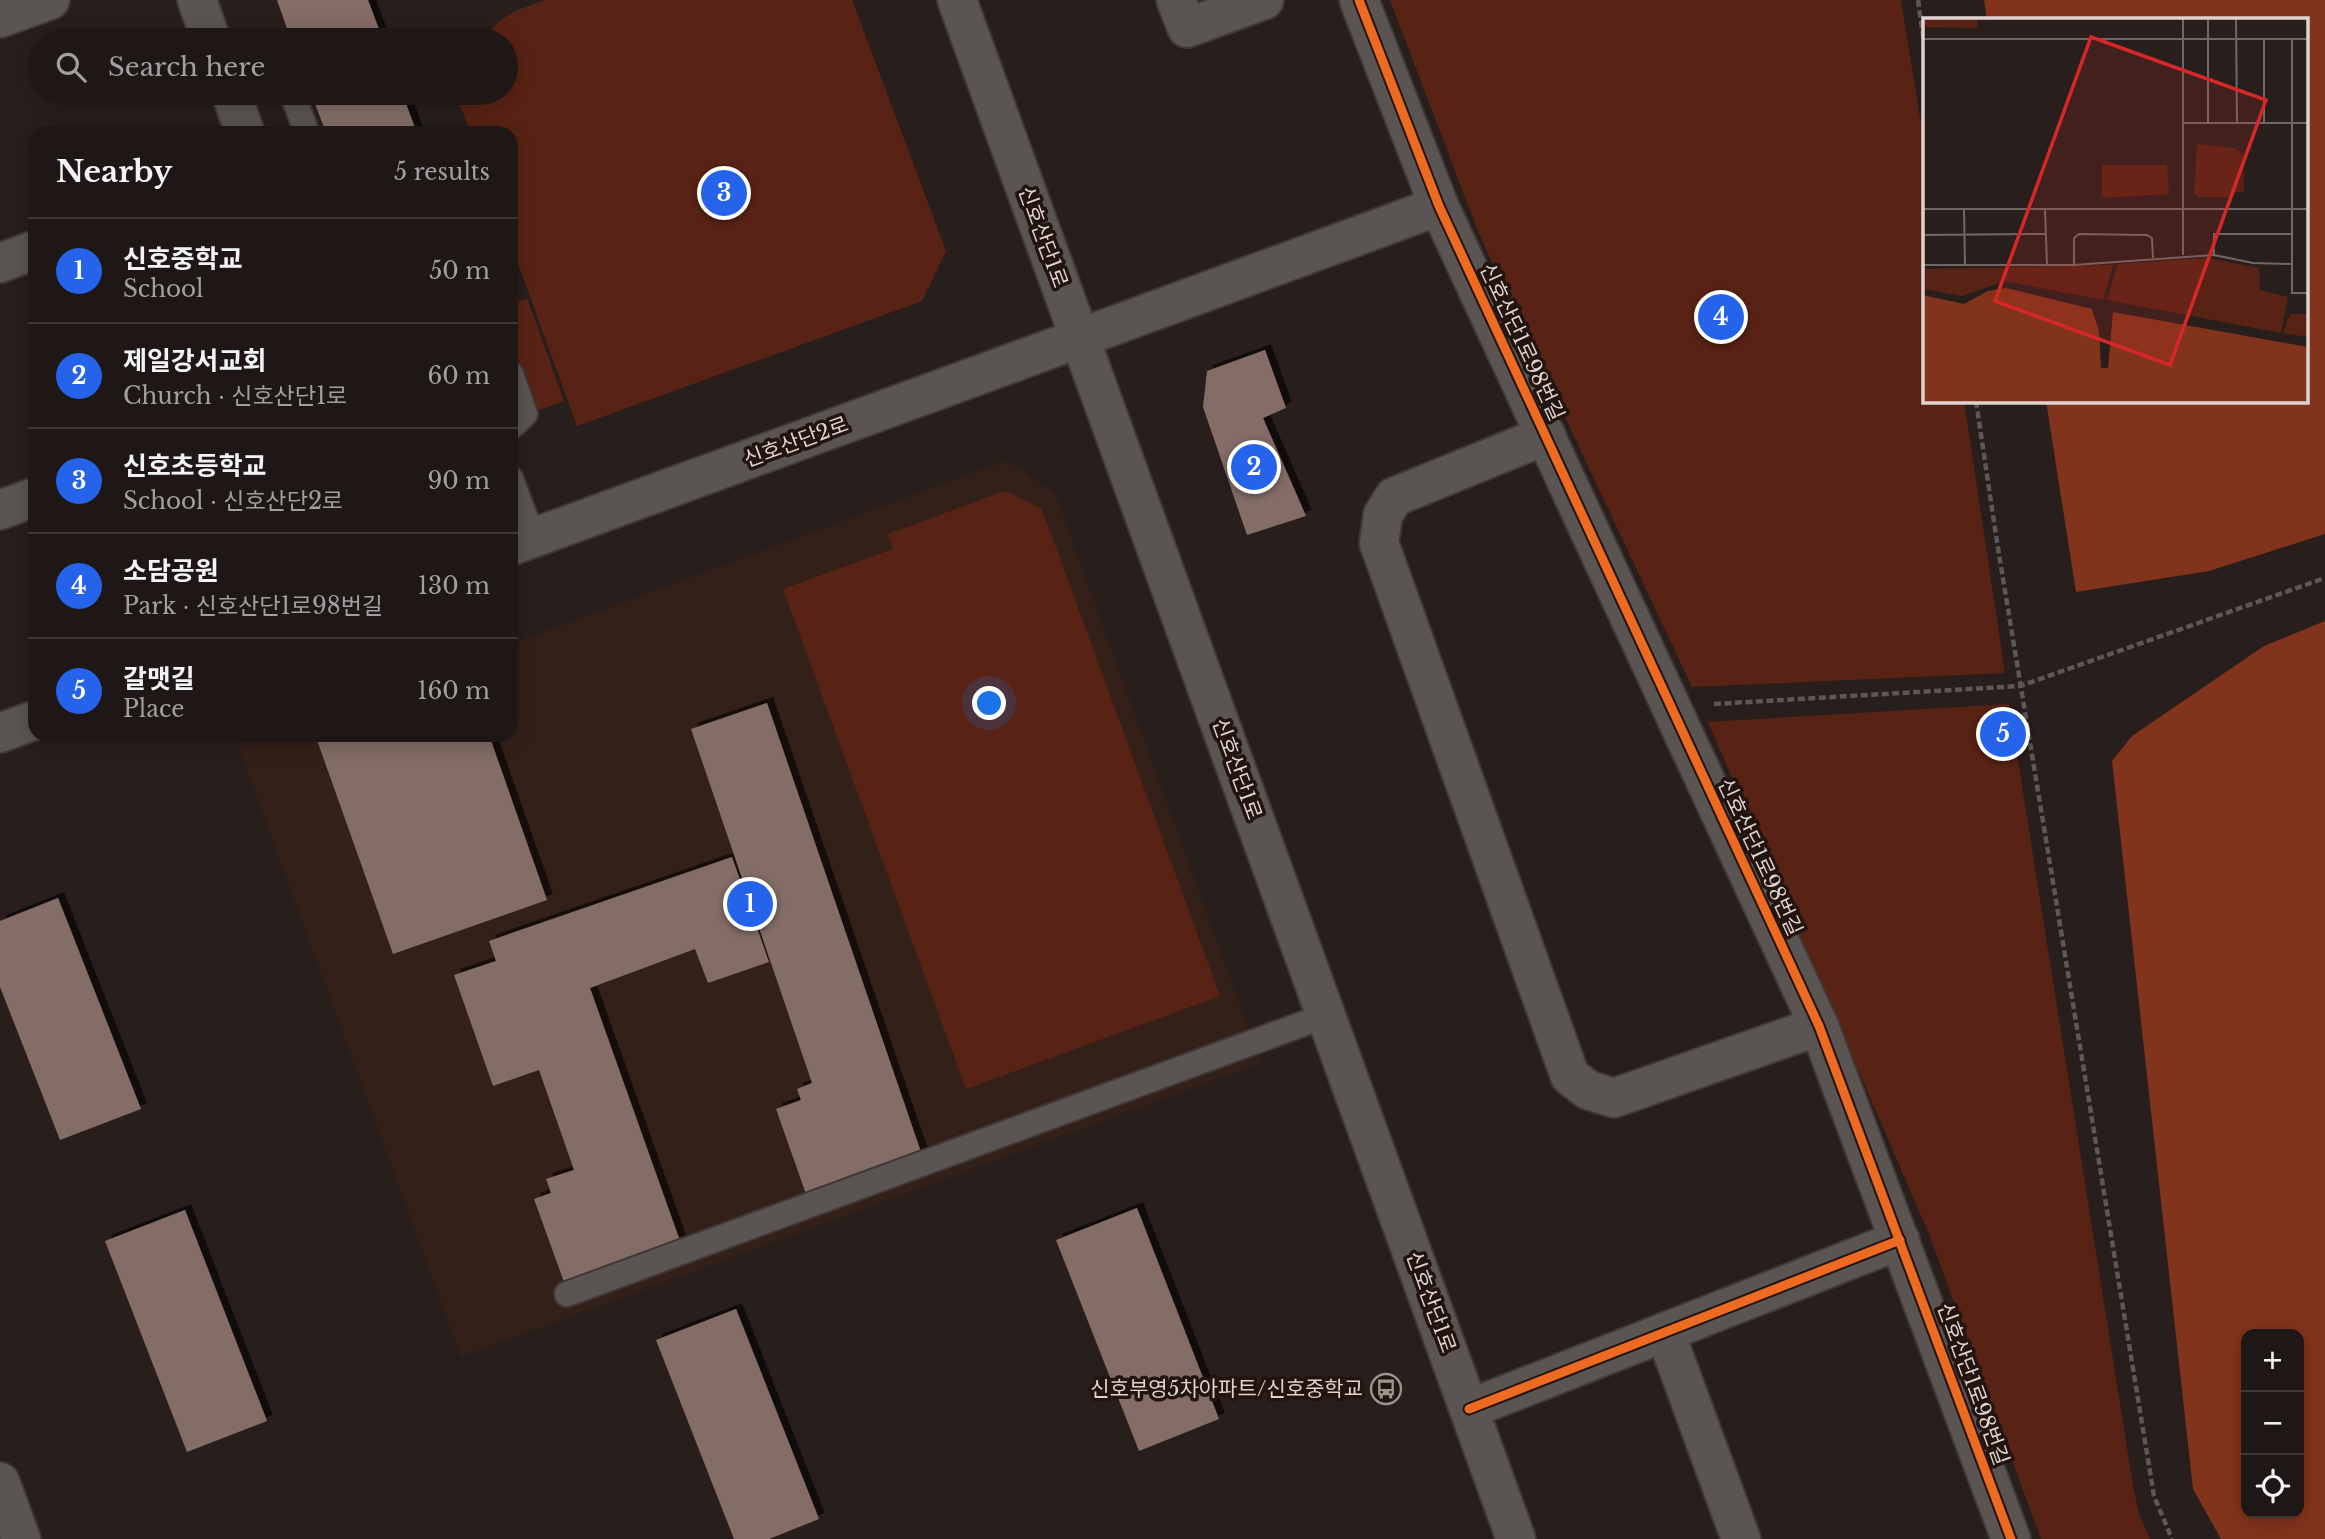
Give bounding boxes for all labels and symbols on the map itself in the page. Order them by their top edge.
inset map [1923,18,2308,402]
pin: 3 [701,167,747,219]
street label: 신호산단1로 [1013,183,1073,291]
street label: 신호산단1로98번길 [1474,259,1570,425]
pin: 4 [1698,291,1744,343]
street label: 신호산단2로 [740,411,852,473]
pin: 2 [1231,441,1277,493]
your location [972,686,1006,720]
pin: 5 [1980,708,2026,760]
street label: 신호산단1로 [1207,715,1267,823]
street label: 신호산단1로98번길 [1712,774,1808,940]
pin: 1 [727,878,773,930]
street label: 신호산단1로 [1401,1248,1461,1356]
street label: 신호산단1로98번길 [1932,1299,2014,1469]
bus stop icon: 신호부영5차아파트/신호중학교 [1369,1372,1403,1406]
place label: 신호부영5차아파트/신호중학교 [1090,1376,1363,1402]

